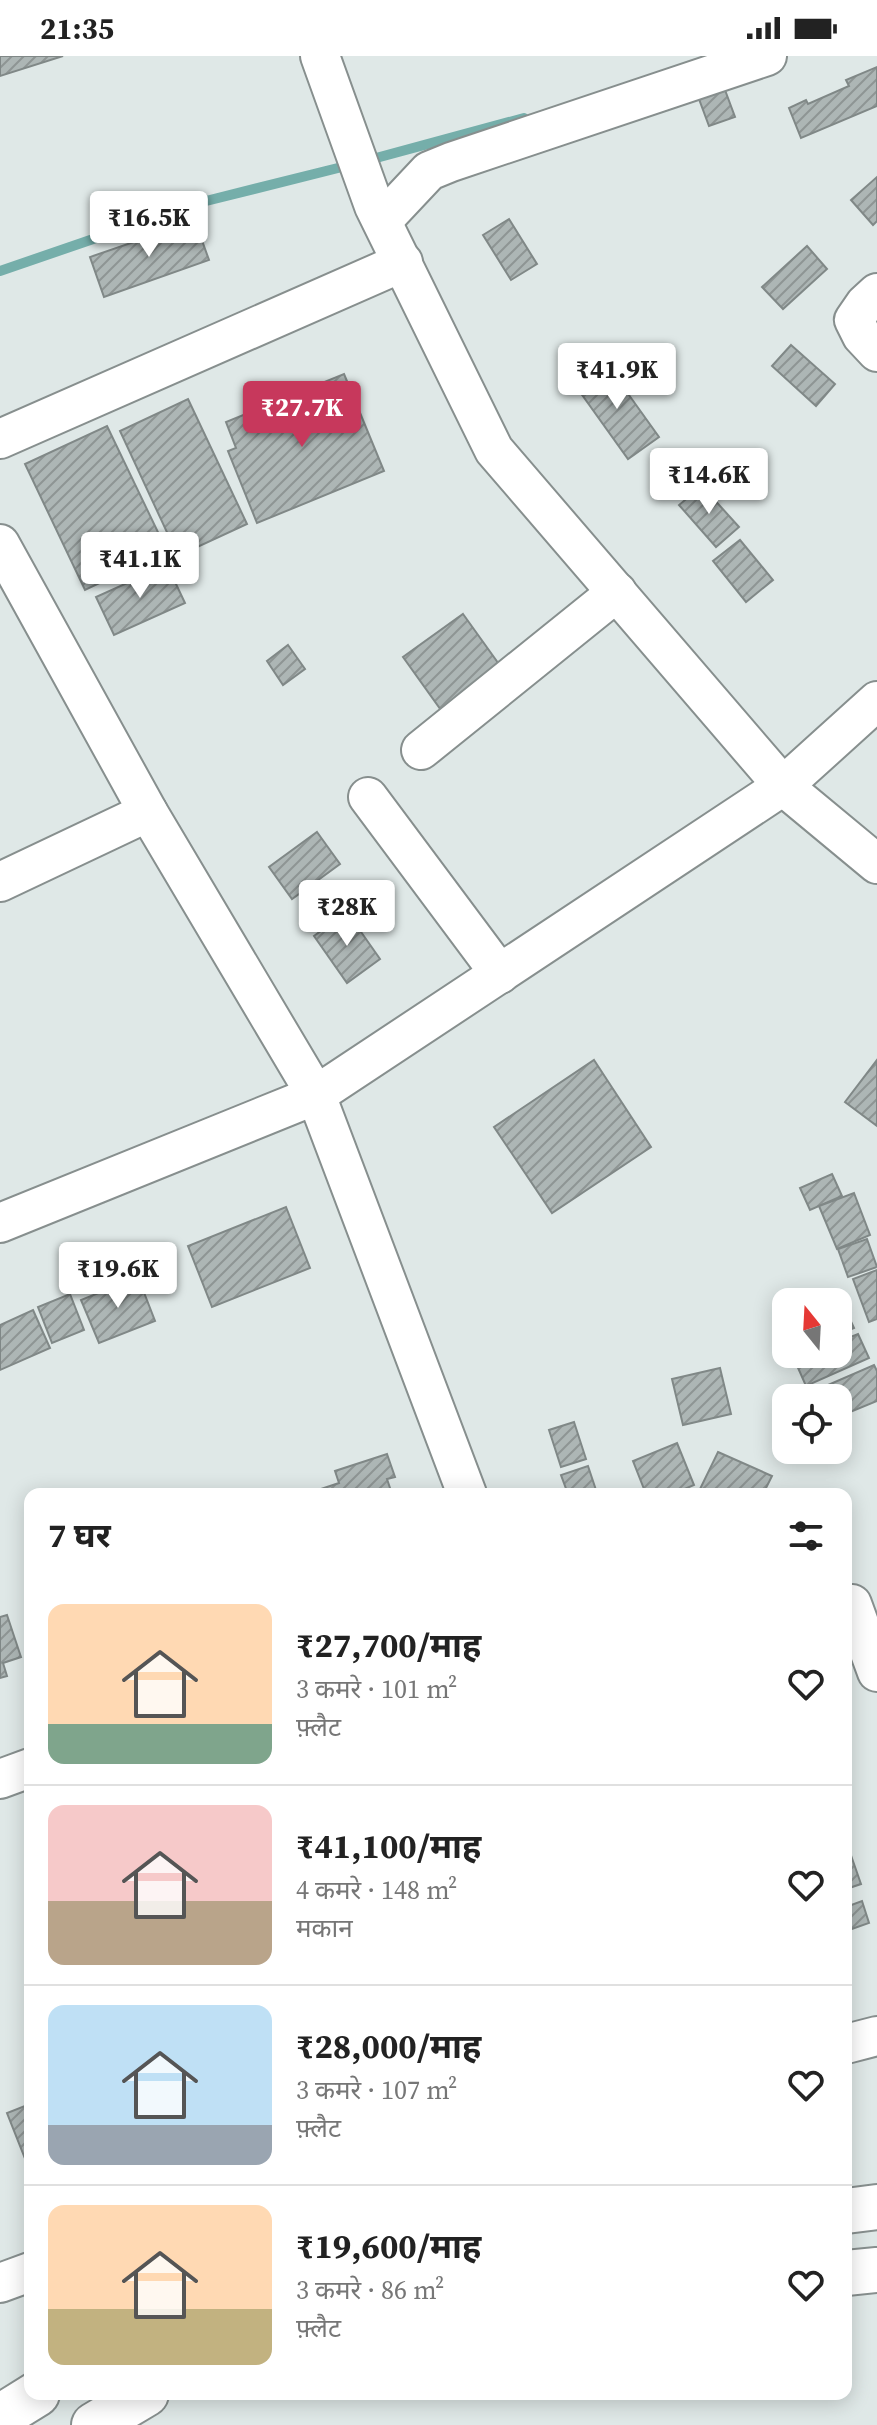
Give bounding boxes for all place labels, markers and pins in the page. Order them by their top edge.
pin: ₹16.5K [84,191,214,259]
pin: ₹41.9K [552,343,682,411]
pin: ₹27.7K [237,381,367,449]
pin: ₹14.6K [644,448,774,516]
pin: ₹41.1K [75,532,205,600]
pin: ₹28K [300,880,394,948]
pin: ₹19.6K [53,1242,183,1310]

